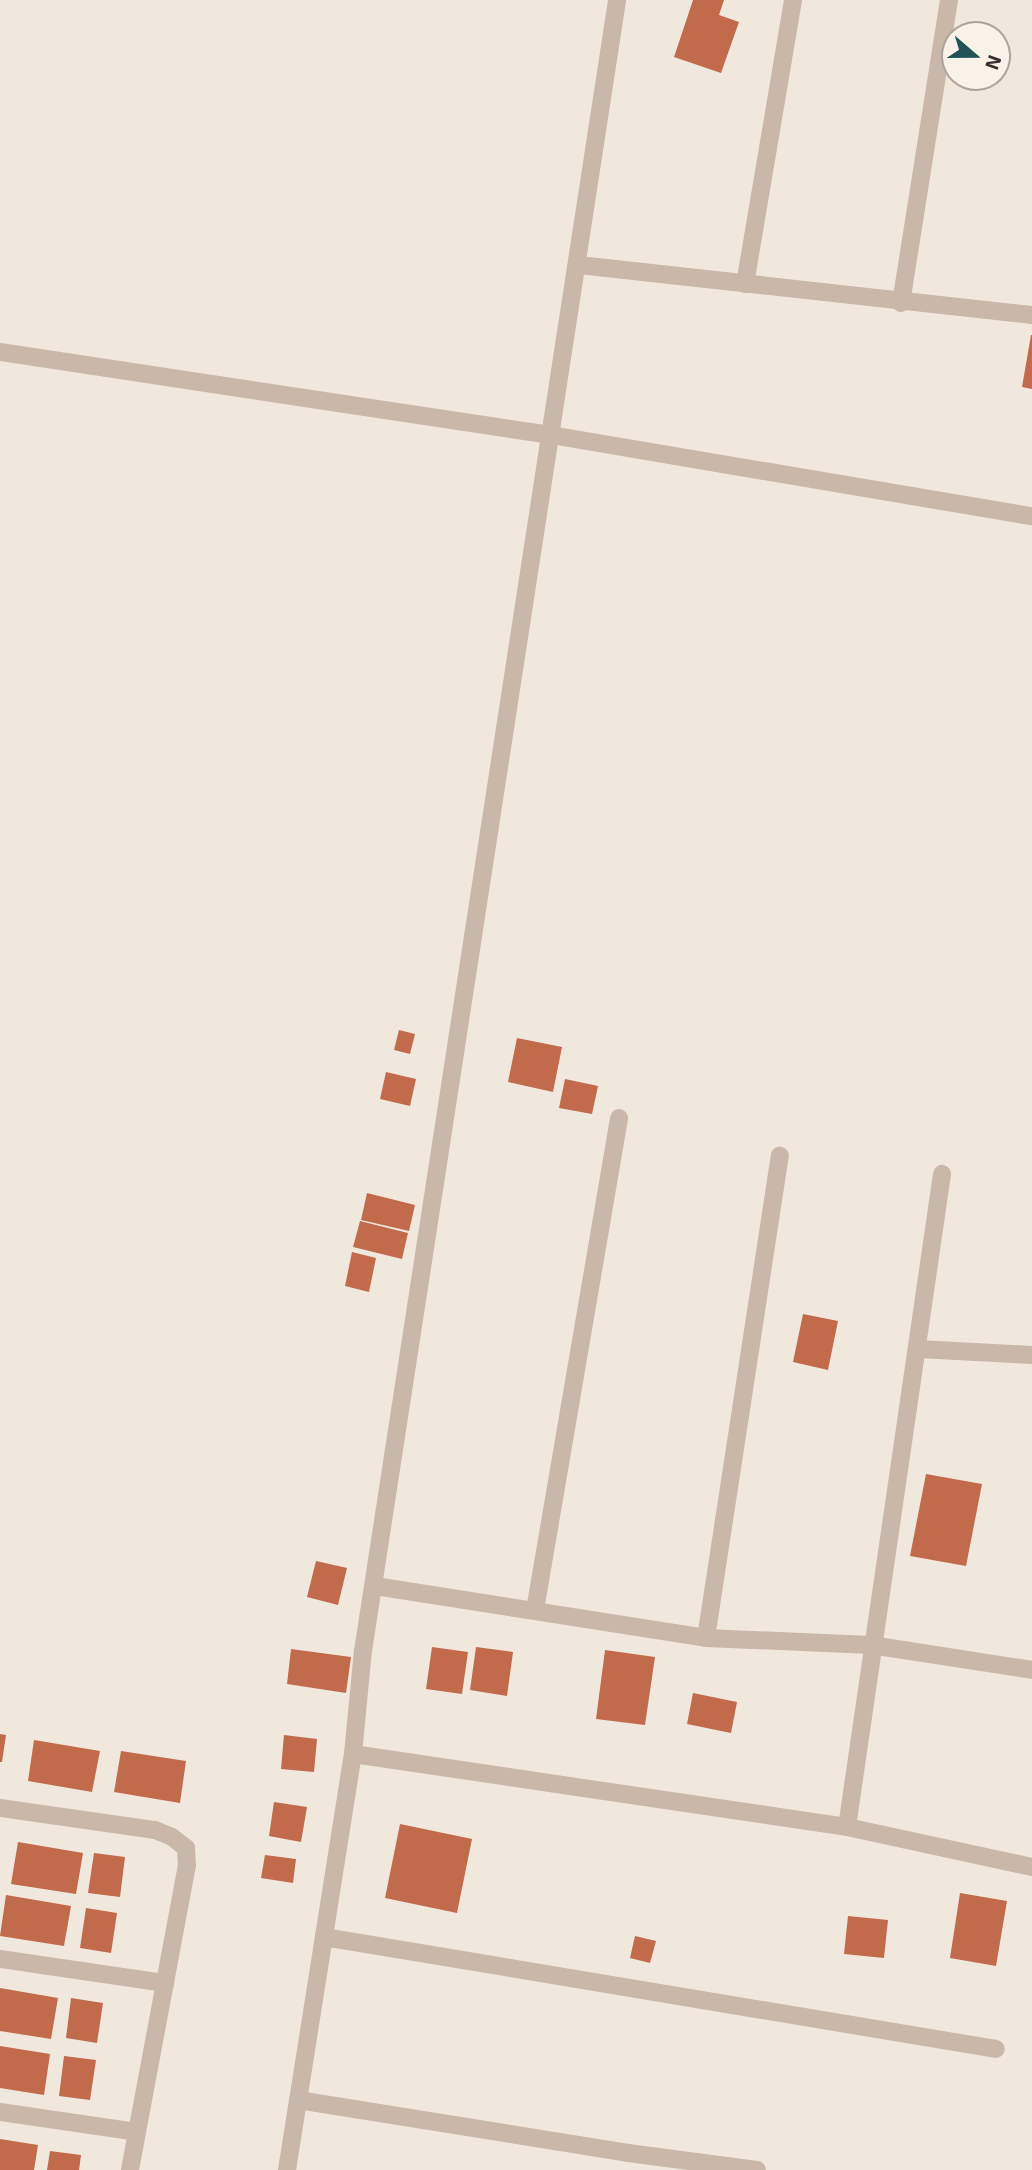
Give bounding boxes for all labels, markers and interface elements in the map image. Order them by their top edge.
north arrow [941,21,1011,91]
text: N [981,52,1007,73]

